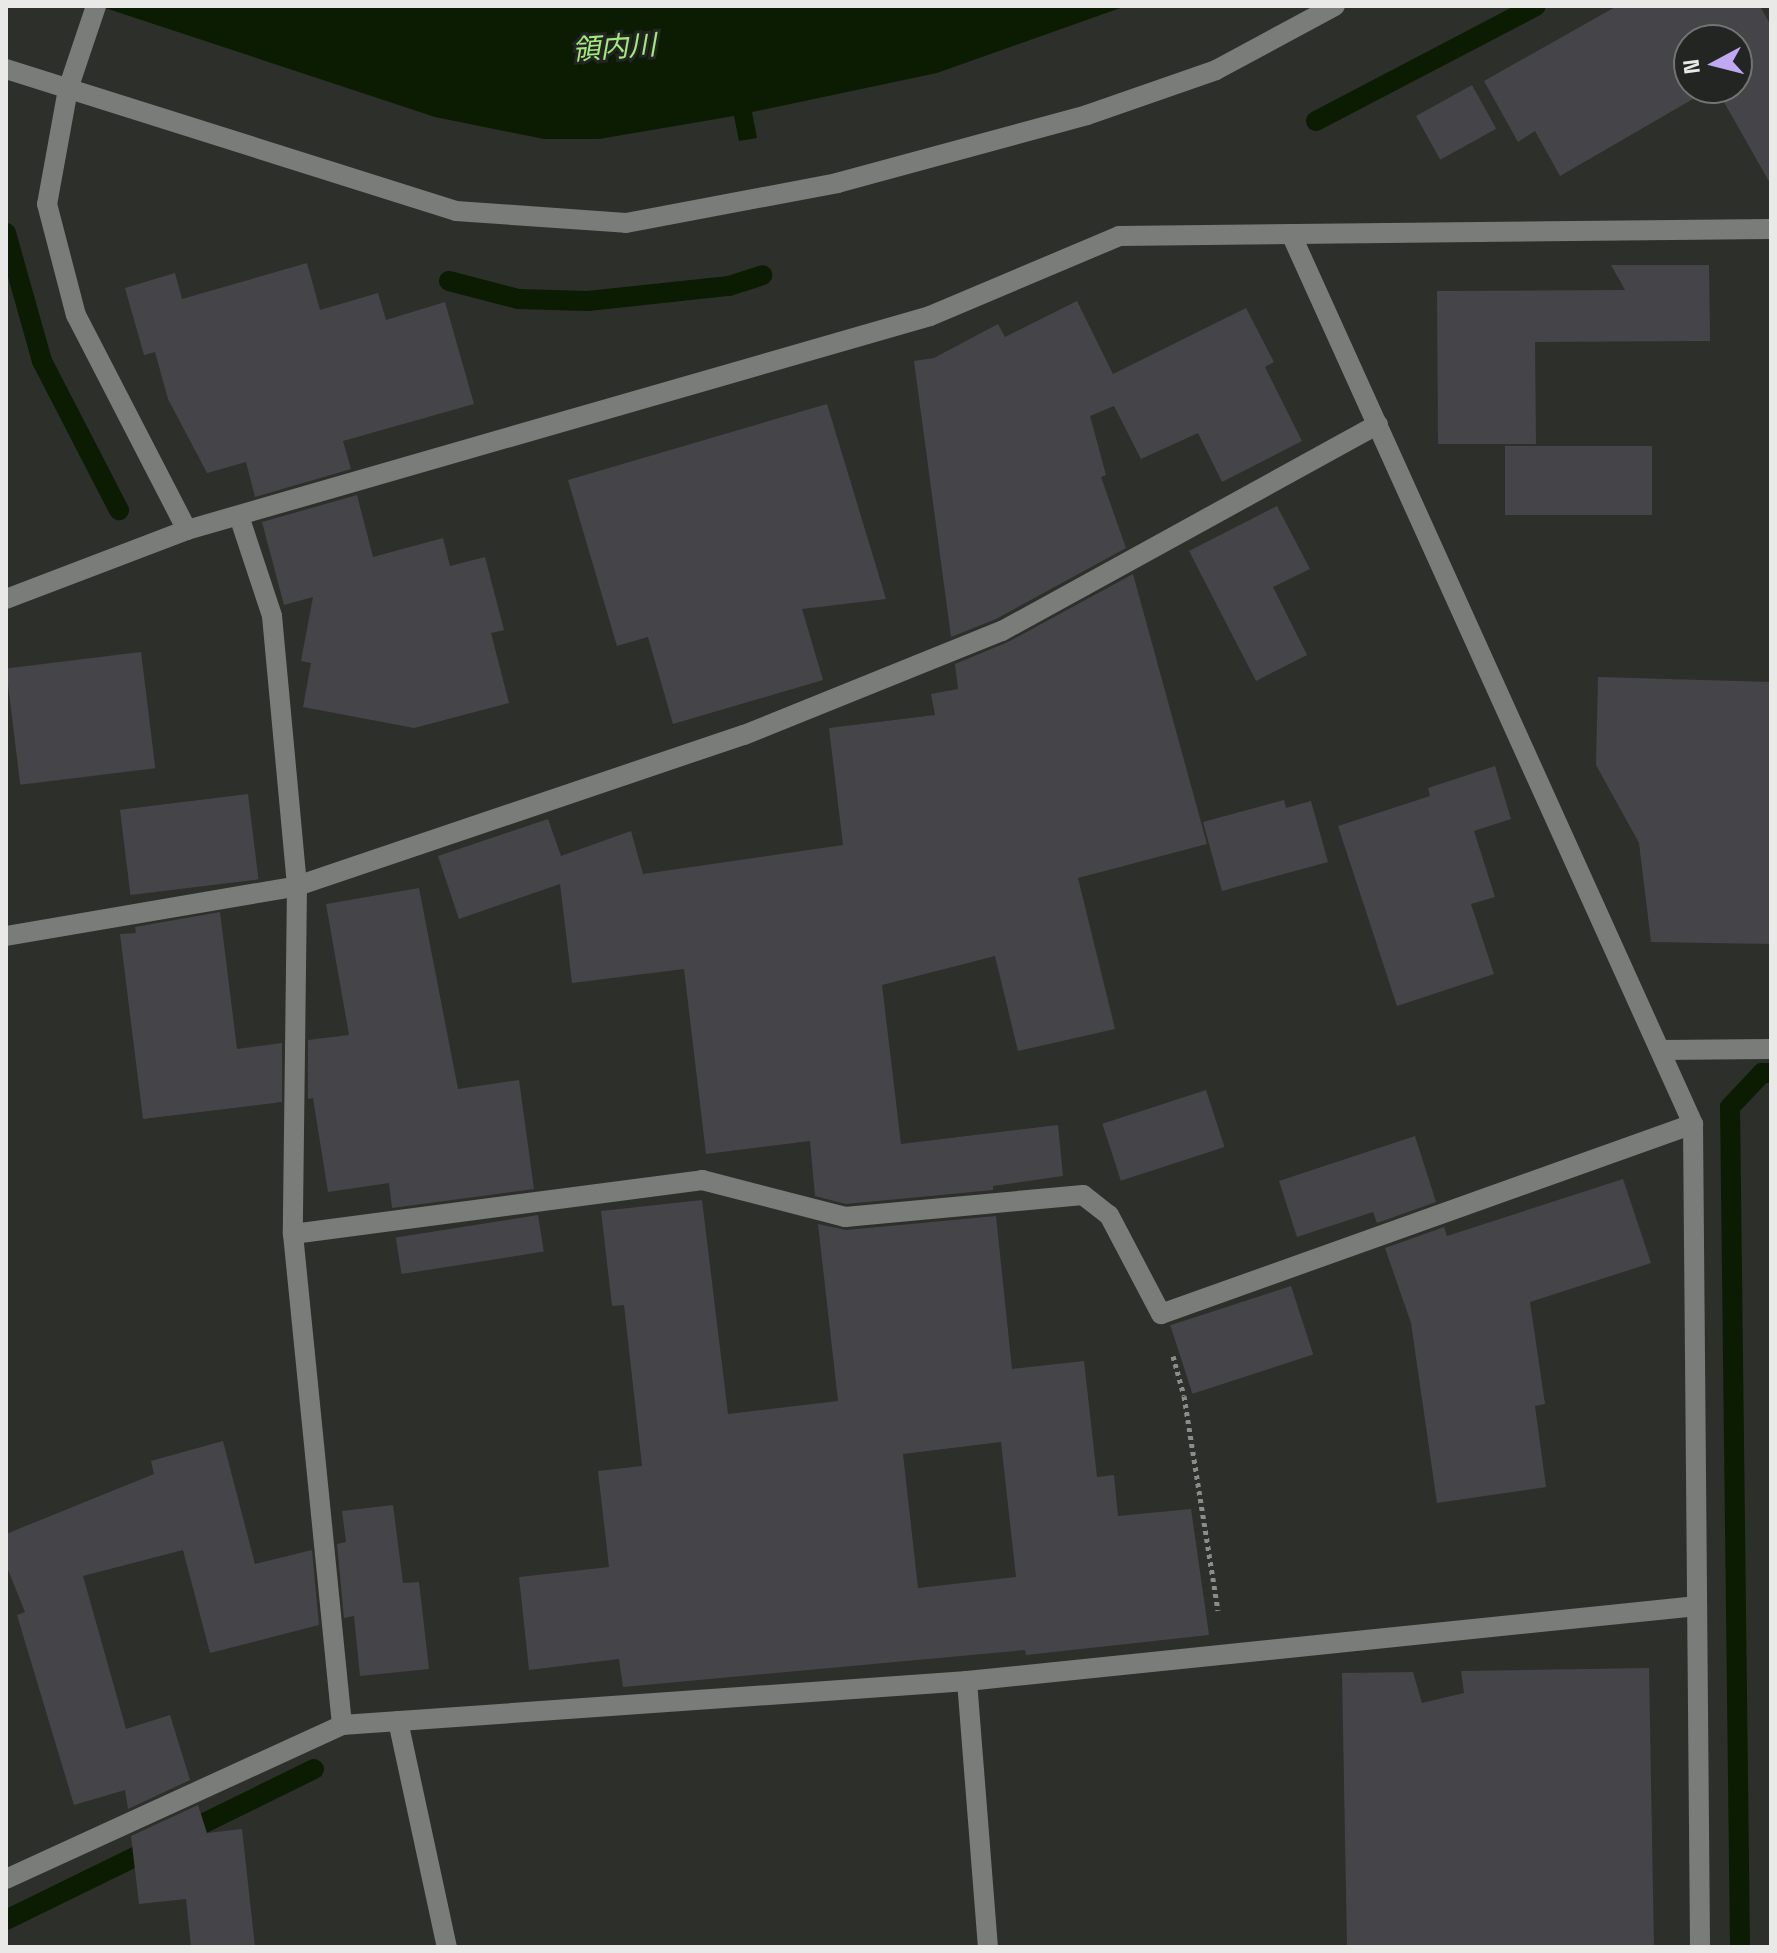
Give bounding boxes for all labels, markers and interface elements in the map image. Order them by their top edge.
north arrow [1673,24,1753,104]
water label: 領内川 [571,27,657,67]
text: N [1676,58,1706,76]

